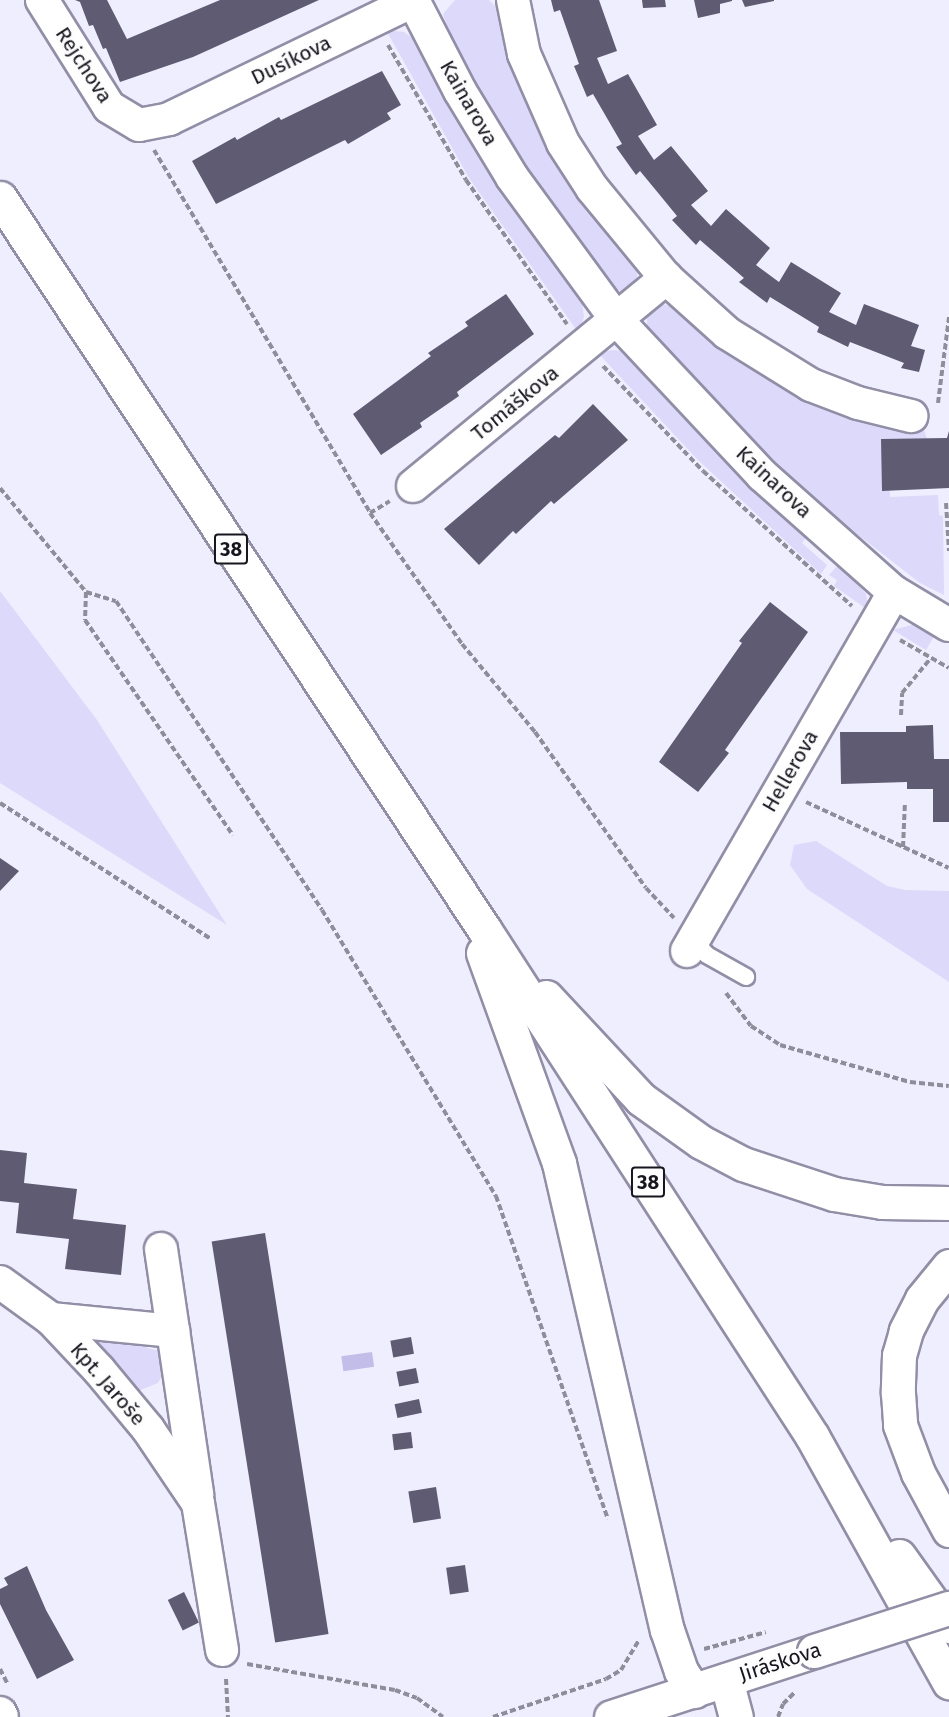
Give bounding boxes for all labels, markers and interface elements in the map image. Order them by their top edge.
street label: Rejchova [50,22,118,108]
street label: Dusíkova [247,30,335,90]
street label: Kainarova [434,56,504,150]
street label: Tomáškova [466,360,564,446]
street label: Kainarova [731,441,817,523]
road number: 38 [213,532,249,566]
street label: Hellerova [756,726,824,816]
road number: 38 [630,1165,666,1199]
street label: Kpt. Jaroše [65,1337,151,1431]
street label: Jiráskova [736,1637,824,1687]

